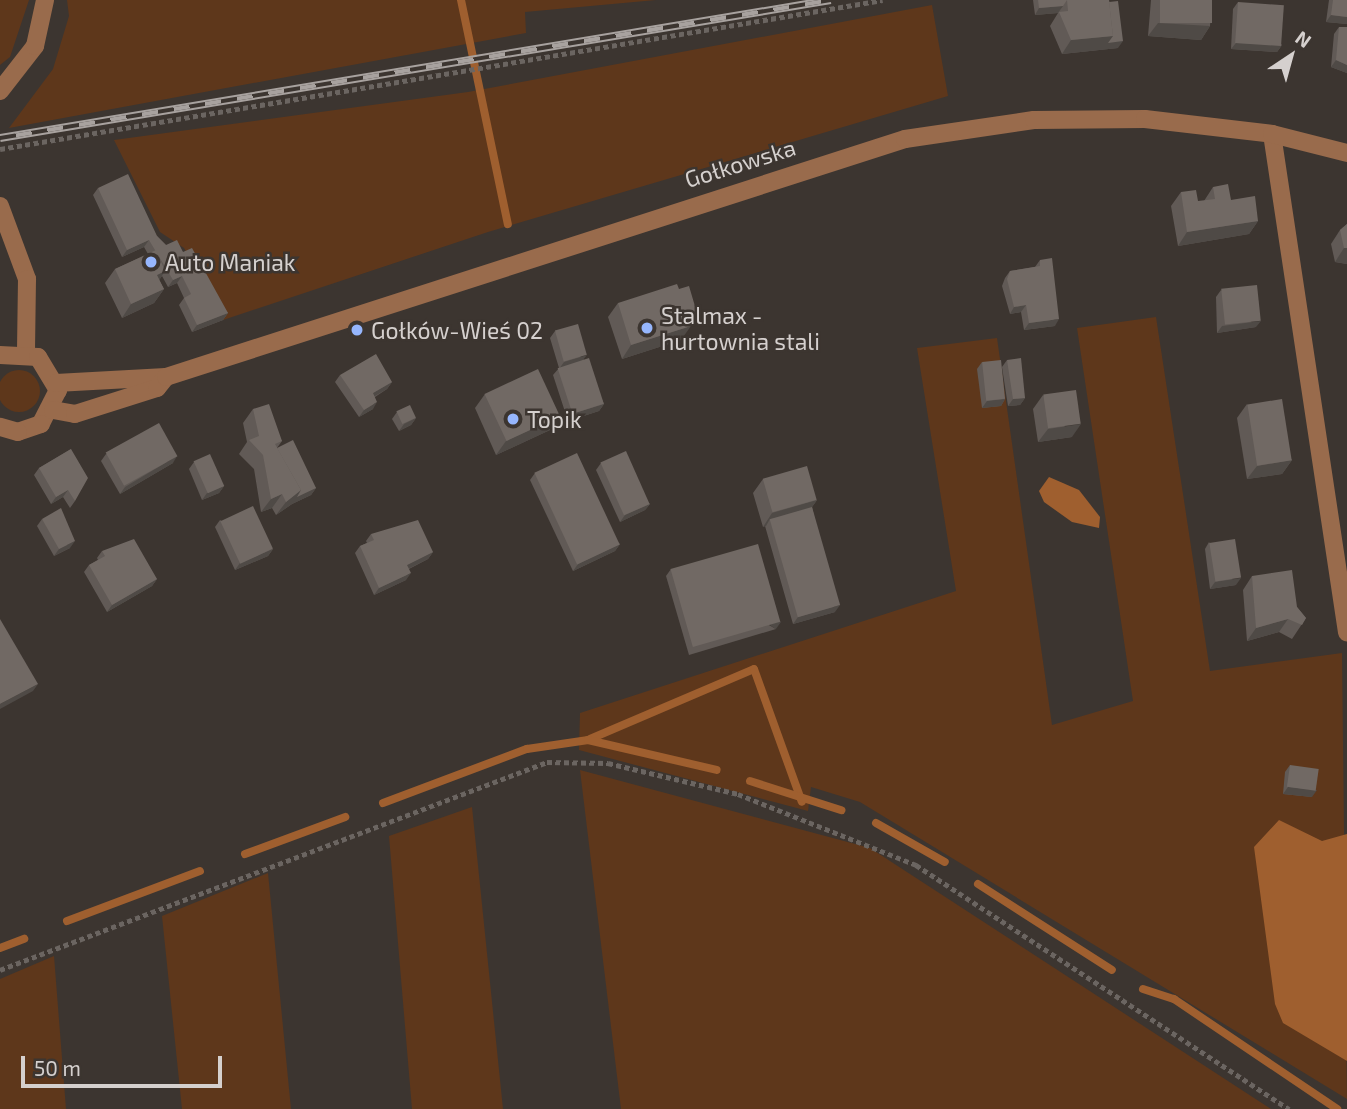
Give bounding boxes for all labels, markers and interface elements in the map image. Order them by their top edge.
north arrow [1256,21,1326,91]
text: N [1291,25,1316,52]
street label: Gołkowska [681,133,799,193]
place label: Auto Maniak [165,248,296,276]
marker: Auto Maniak [143,254,159,270]
place label: Stalmax - hurtownia stali [661,301,820,355]
place label: Gołków-Wieś 02 [371,316,543,344]
marker: Stalmax - hurtownia stali [639,320,655,336]
marker: Gołków-Wieś 02 [349,322,365,338]
place label: Topik [527,405,582,433]
marker: Topik [505,411,521,427]
scale bar [24,1042,226,1086]
text: 50 m [34,1055,81,1080]

